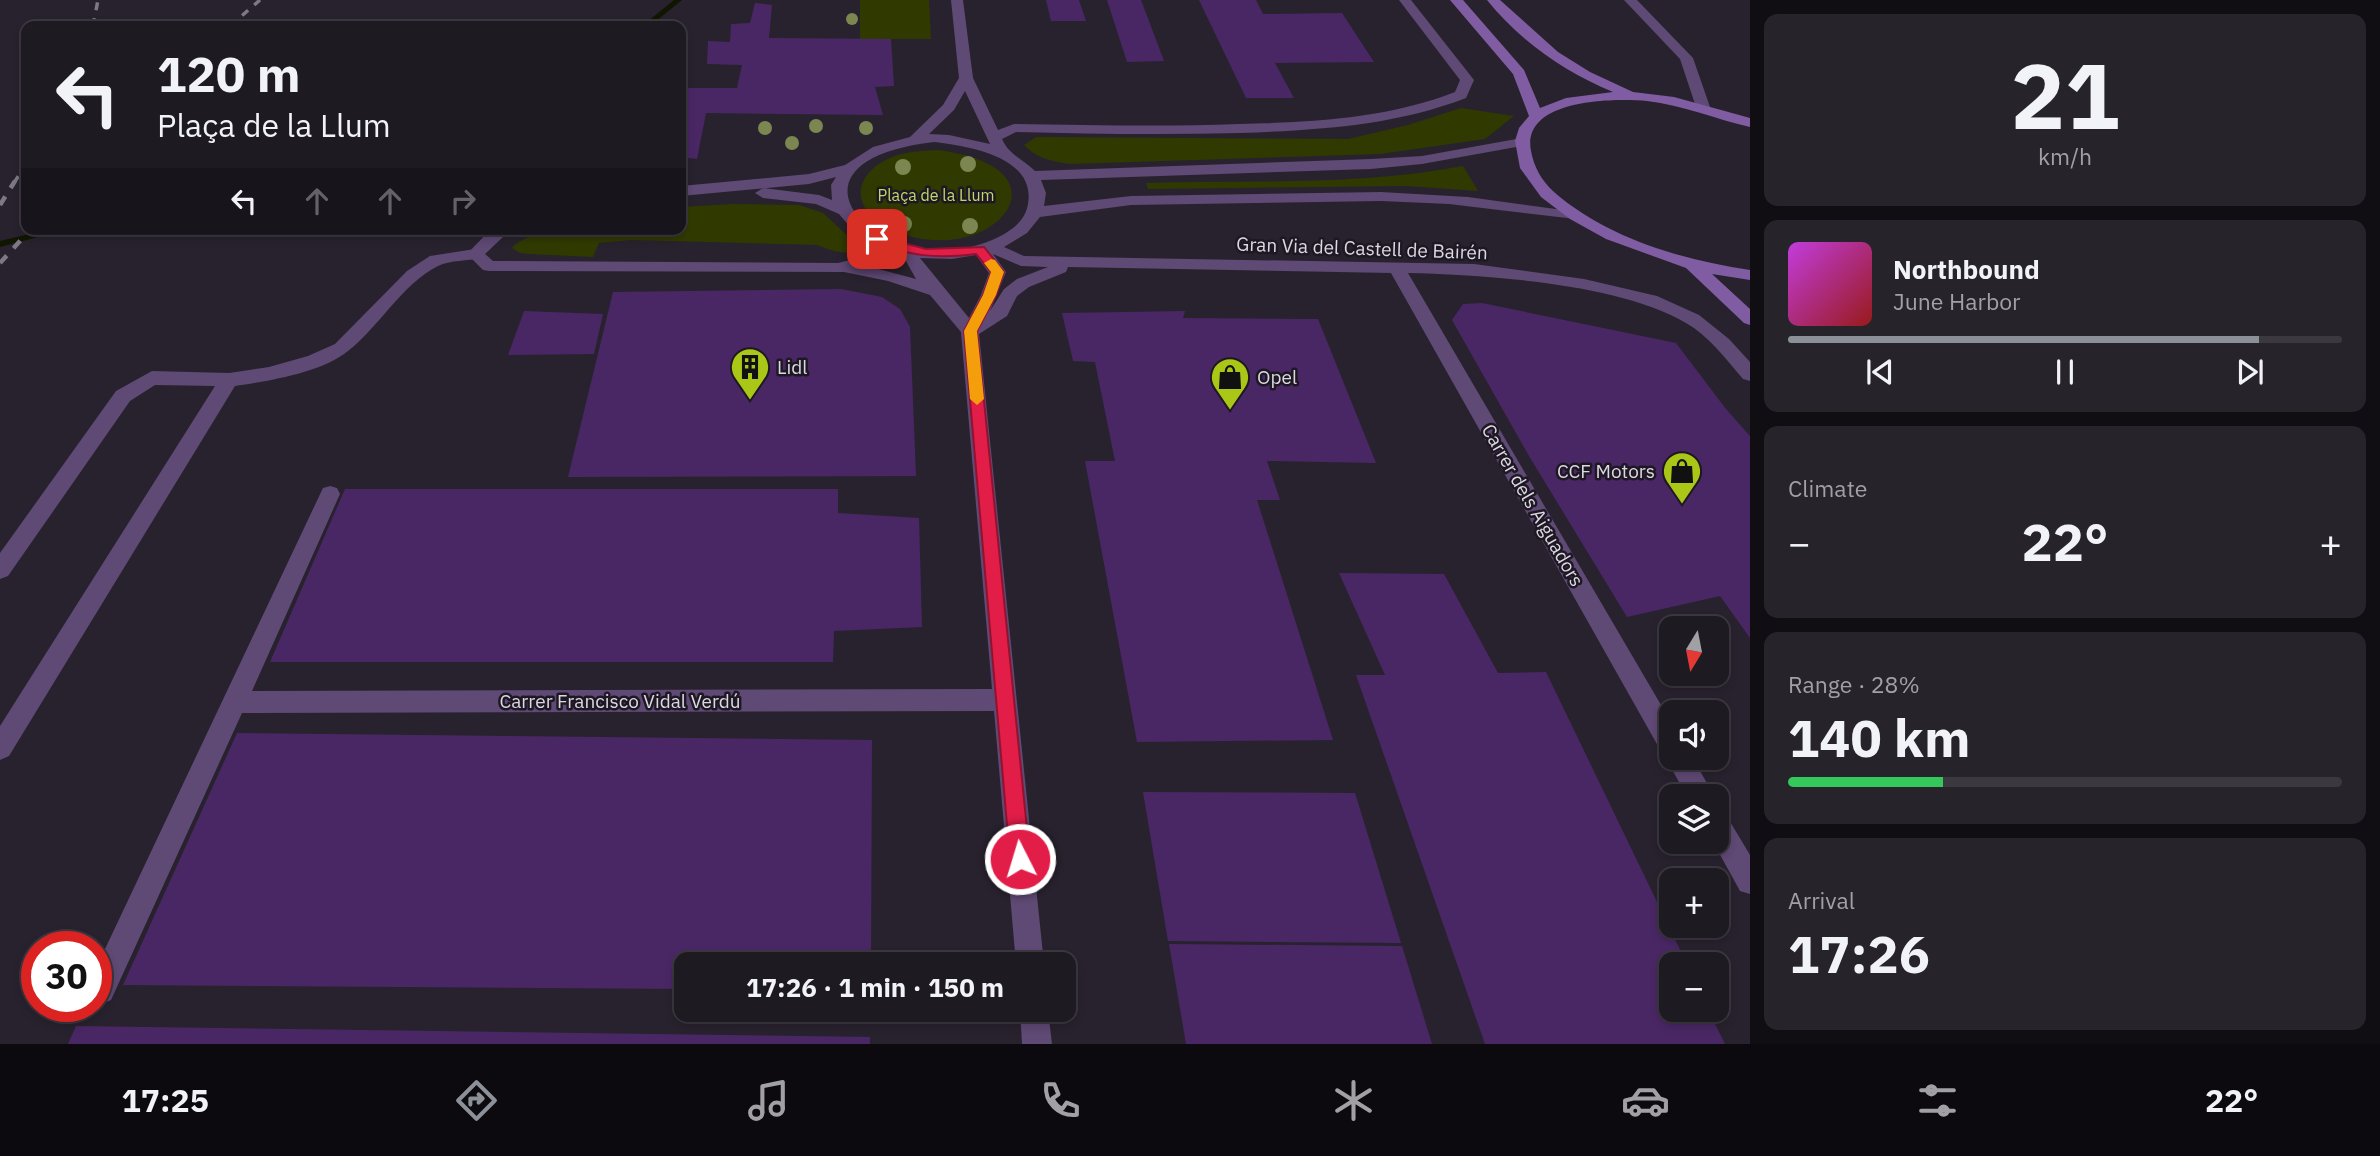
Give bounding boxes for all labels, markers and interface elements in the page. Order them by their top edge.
text: 21 [2010,36,2120,154]
text: 120 m [157,42,301,105]
icon: left [42,49,133,140]
text: Plaça de la Llum [157,104,391,146]
text: km/h [2038,141,2092,171]
icon: left [225,182,263,220]
icon: ahead [298,182,336,220]
icon: ahead [371,182,409,220]
icon: right [444,182,482,220]
park label: Plaça de la Llum [878,185,994,205]
pin [847,209,907,269]
icon: arrive [858,220,896,258]
street label: Gran Via del Castell de Bairén [1236,232,1488,264]
text: Northbound [1893,252,2040,286]
text: June Harbor [1893,286,2021,316]
building icon: Lidl [729,346,771,401]
icon: previous [1861,353,1899,391]
icon: pause [2046,353,2084,391]
icon: next [2231,353,2269,391]
place label: Lidl [777,355,807,379]
shop icon: Opel [1209,356,1251,411]
place label: Opel [1257,365,1297,389]
street label: Carrer dels Aiguadors [1477,419,1589,591]
shop icon: CCF Motors [1661,450,1703,505]
place label: CCF Motors [1557,459,1655,483]
text: Climate [1788,473,1867,503]
text: 22° [2022,508,2108,575]
text: − [1788,518,1811,567]
text: + [2319,518,2342,567]
north arrow [1659,616,1729,686]
map controls [1659,616,1729,1022]
text: Range · 28% [1788,669,1920,699]
street label: Carrer Francisco Vidal Verdú [499,689,741,713]
button: sound [1659,700,1729,770]
text: 140 km [1788,704,1970,771]
button: layers [1659,784,1729,854]
position arrow [983,822,1057,896]
button: + [1659,868,1729,938]
text: Arrival [1788,885,1855,915]
text: 17:26 [1788,920,1930,987]
speed limit sign: 30 [21,931,112,1022]
button: − [1659,952,1729,1022]
text: 17:26 · 1 min · 150 m [746,970,1004,1004]
icon: directions [452,1076,501,1125]
icon: music [744,1076,793,1125]
icon: phone [1036,1076,1085,1125]
icon: climate [1329,1076,1378,1125]
icon: car [1621,1076,1670,1125]
icon: filters [1913,1076,1962,1125]
text: 17:25 [122,1079,209,1121]
text: 22° [2205,1079,2258,1121]

